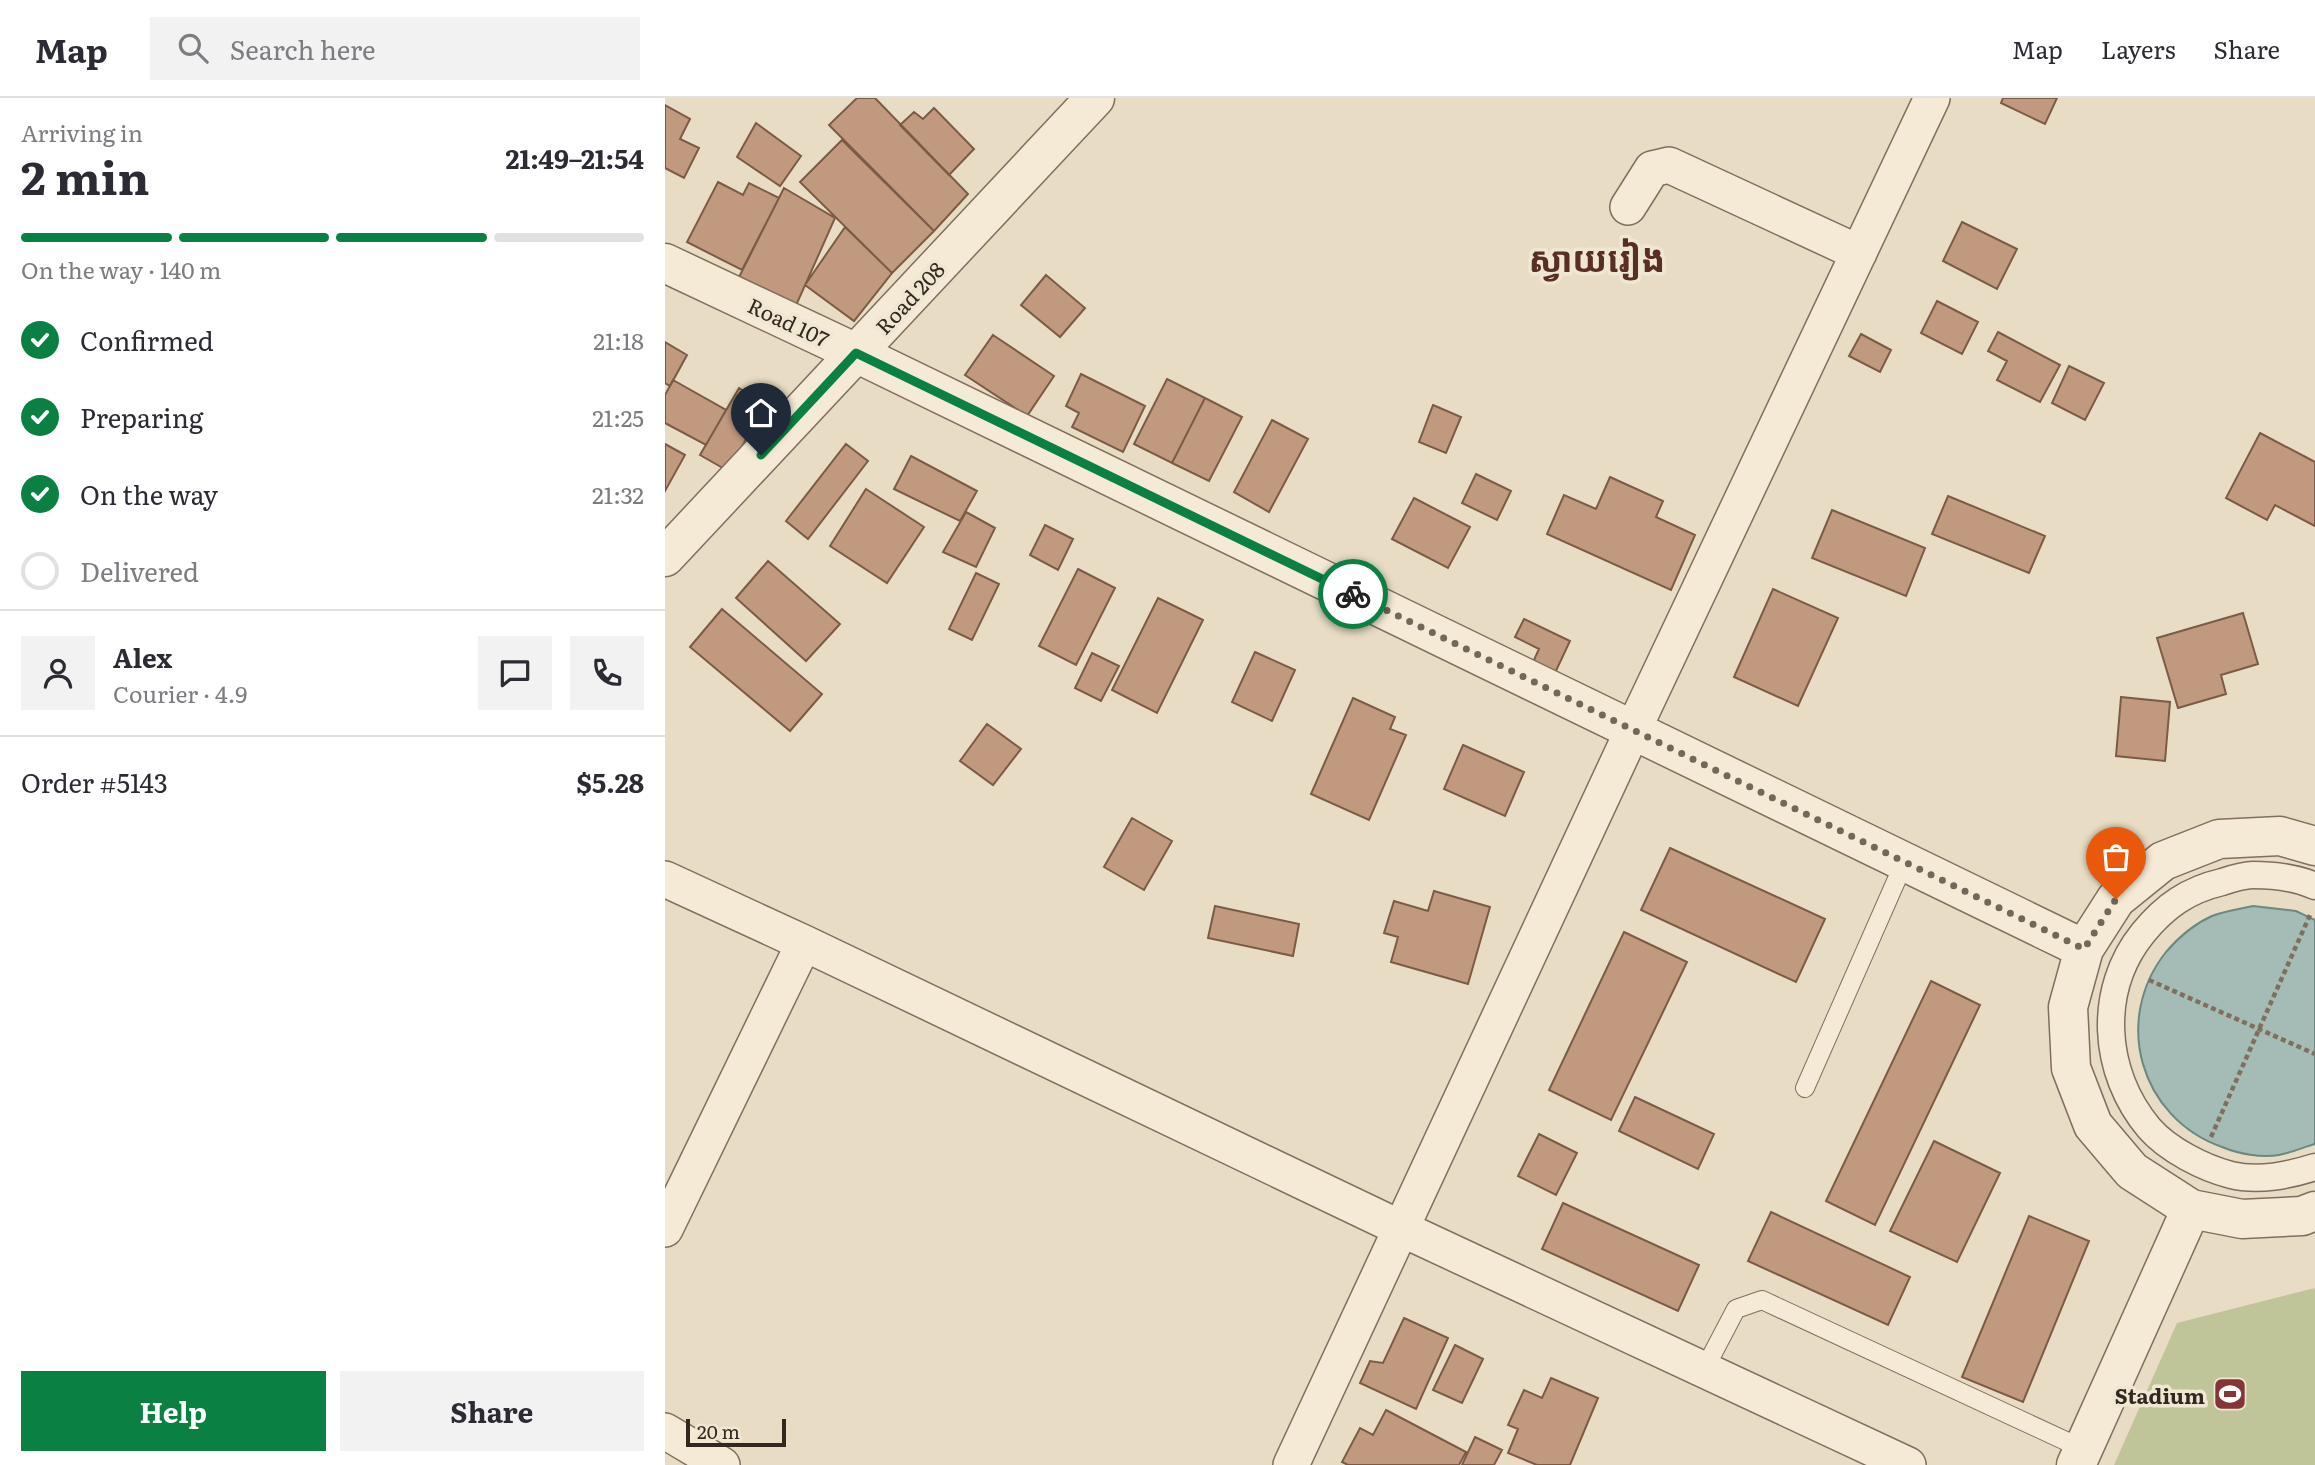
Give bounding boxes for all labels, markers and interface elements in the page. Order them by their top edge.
search box [150,17,640,80]
text: Map [35,24,108,73]
icon: search [174,29,212,67]
text: Search here [230,29,376,68]
text: Map [2012,31,2063,66]
text: Layers [2101,31,2175,66]
text: Share [2213,31,2280,66]
text: Arriving in [21,115,143,149]
text: 21:49–21:54 [505,138,644,177]
text: 2 min [21,141,150,209]
district label: ស្វាយរៀង [1529,231,1665,283]
text: On the way · 140 m [21,252,221,286]
street label: Road 208 [867,254,951,340]
street label: Road 107 [743,289,835,353]
text: Confirmed [80,320,214,359]
icon: check [21,321,59,359]
text: 21:18 [593,323,644,357]
pin [731,383,791,455]
icon: home [742,394,780,432]
text: Preparing [80,397,203,436]
icon: check [21,398,59,436]
text: 21:25 [592,400,644,434]
text: On the way [80,474,218,513]
icon: check [21,475,59,513]
text: 21:32 [592,477,644,511]
text: Delivered [80,551,199,590]
courier [1318,559,1388,629]
icon: bike [1334,575,1372,613]
button: person [21,636,95,710]
button: chat [478,636,552,710]
button: phone [570,636,644,710]
text: Alex [113,637,172,676]
text: Courier · 4.9 [113,676,247,710]
text: Order #5143 [21,762,168,801]
text: $5.28 [577,762,644,801]
pin [2086,827,2146,899]
icon: bag [2097,838,2135,876]
button: Help [21,1371,326,1451]
button: Share [340,1371,644,1451]
sports icon: Stadium [2211,1375,2249,1413]
place label: Stadium [2115,1379,2205,1410]
scale bar [686,1416,786,1448]
text: 20 m [697,1417,740,1445]

